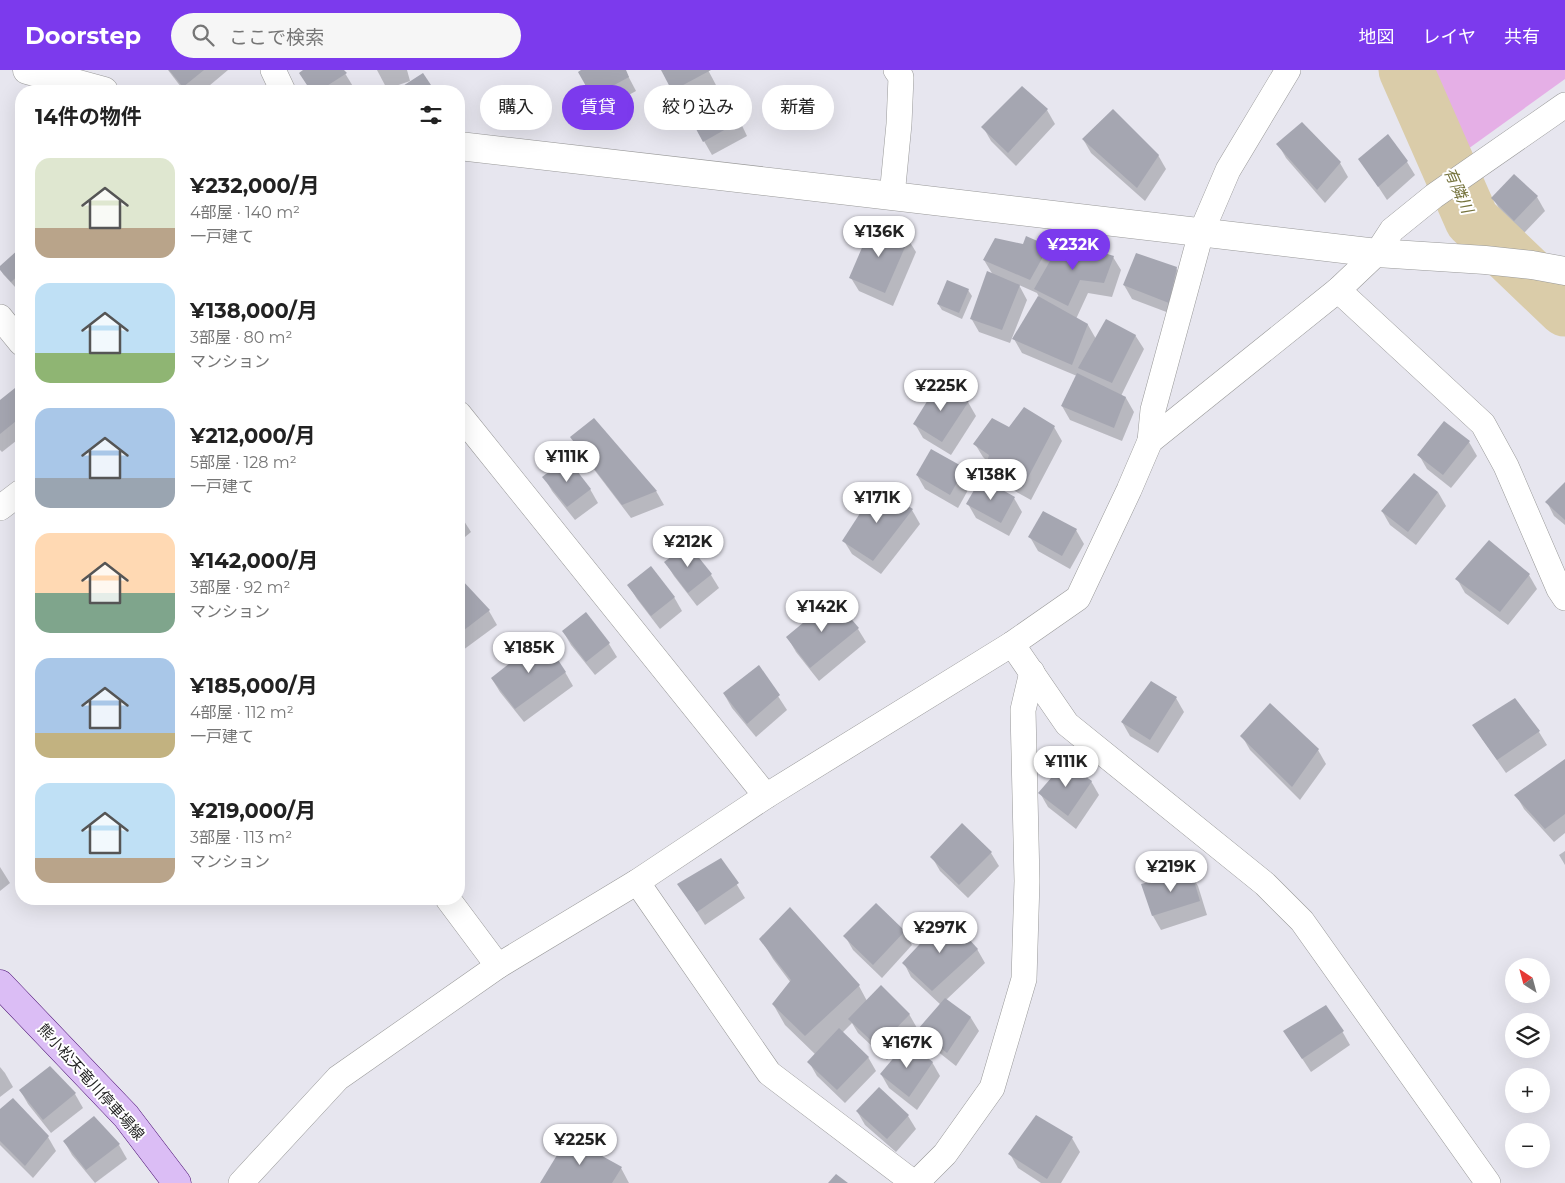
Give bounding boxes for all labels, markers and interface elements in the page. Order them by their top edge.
search box [171,13,521,58]
text: Doorstep [25,21,141,50]
icon: search [189,21,217,49]
text: ここで検索 [229,26,324,49]
text: 地図 [1359,26,1395,48]
text: レイヤ [1423,26,1476,48]
text: 共有 [1504,26,1540,48]
chip: 購入 [480,85,552,130]
chip: 賃貸 [562,85,634,130]
chip: 絞り込み [644,85,752,130]
chip: 新着 [762,85,834,130]
icon: filters [417,101,445,129]
text: 14件の物件 [35,104,142,129]
water label: 有隣川 [1440,164,1478,218]
text: ¥232,000/月 [190,173,320,198]
icon: home [75,178,135,238]
text: 4部屋 · 140 m² [190,203,300,222]
pin: ¥136K [844,216,914,258]
text: ¥136K [854,222,904,241]
text: 一戸建て [190,227,254,246]
pin: ¥232K [1038,228,1108,271]
text: ¥232K [1047,235,1099,254]
text: ¥138,000/月 [190,298,318,323]
icon: home [75,303,135,363]
text: 3部屋 · 80 m² [190,328,292,347]
text: マンション [190,352,270,371]
pin: ¥225K [906,370,976,412]
text: ¥225K [915,376,967,395]
text: ¥212,000/月 [190,423,316,448]
icon: home [75,428,135,488]
pin: ¥111K [532,440,602,483]
text: ¥111K [546,447,588,466]
text: 5部屋 · 128 m² [190,453,297,472]
pin: ¥138K [956,458,1026,501]
text: ¥138K [966,465,1016,484]
text: 一戸建て [190,477,254,496]
pin: ¥171K [842,482,912,524]
text: ¥171K [854,488,900,507]
pin: ¥212K [653,526,723,568]
text: ¥212K [664,532,712,551]
text: ¥142,000/月 [190,548,318,573]
icon: home [75,553,135,613]
text: 3部屋 · 92 m² [190,578,290,597]
pin: ¥142K [787,590,857,633]
text: ¥142K [797,597,847,616]
text: マンション [190,602,270,621]
pin: ¥185K [494,632,564,674]
text: ¥185K [504,638,554,657]
text: ¥185,000/月 [190,673,318,698]
icon: home [75,678,135,738]
text: 4部屋 · 112 m² [190,703,294,722]
text: 一戸建て [190,727,254,746]
pin: ¥111K [1031,746,1101,788]
text: ¥111K [1045,752,1087,771]
text: ¥219,000/月 [190,798,316,823]
icon: home [75,803,135,863]
text: 3部屋 · 113 m² [190,828,292,847]
pin: ¥219K [1136,850,1206,893]
text: マンション [190,852,270,871]
text: ¥219K [1146,857,1196,876]
pin: ¥297K [905,912,975,954]
text: ¥297K [913,918,967,937]
north arrow [1505,958,1550,1002]
map controls [1505,958,1550,1168]
button: layers [1505,1013,1550,1058]
street label: 熊小松天竜川停車場線 [34,1020,149,1144]
pin: ¥167K [872,1026,942,1069]
text: ¥167K [882,1033,932,1052]
button: + [1505,1068,1550,1113]
button: − [1505,1123,1550,1168]
pin: ¥225K [545,1124,615,1166]
text: ¥225K [554,1130,606,1149]

